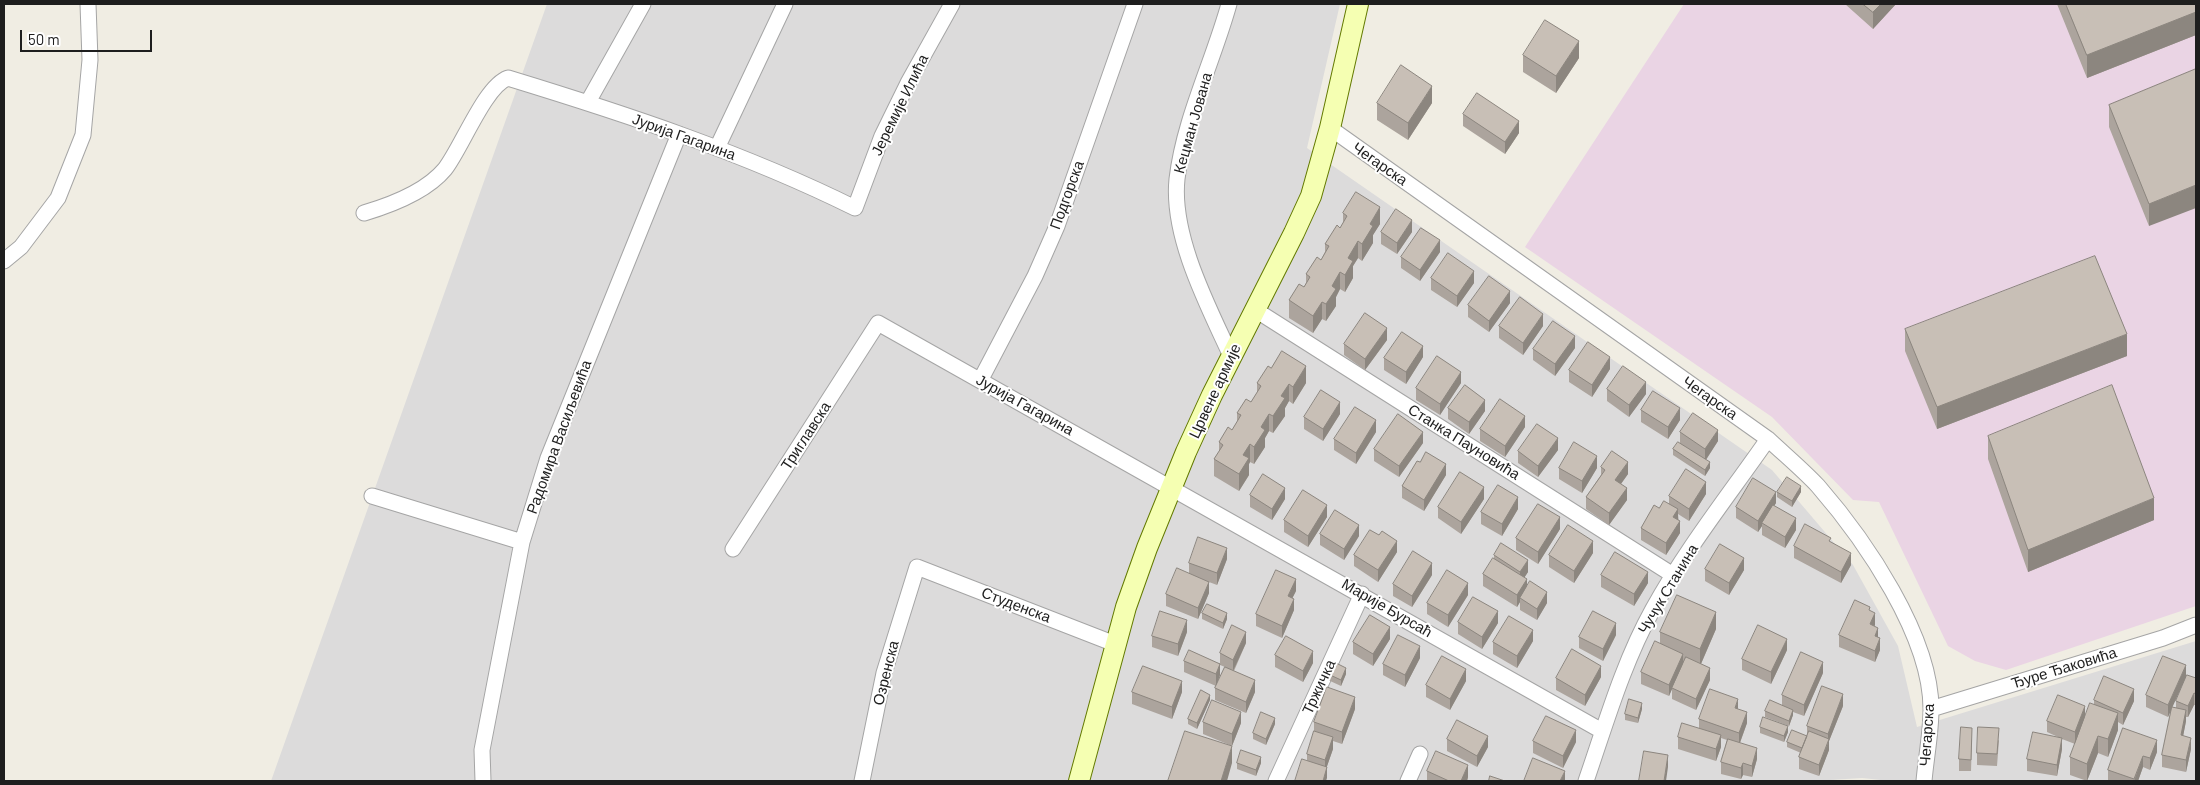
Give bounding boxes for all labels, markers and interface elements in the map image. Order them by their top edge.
scale bar [22,20,155,52]
text: 50 m [28,30,60,48]
street label: Јеремије Илића [868,51,932,159]
street label: Кецман Јована [1170,70,1216,176]
street label: Јурија Гагарина [630,110,738,164]
street label: Чегарска [1349,139,1411,189]
street label: Подгорска [1046,158,1088,232]
street label: Црвене армије [1185,341,1245,441]
street label: Радомира Васиљевића [523,358,595,516]
street label: Јурија Гагарина [973,371,1077,439]
street label: Чегарска [1679,373,1741,423]
street label: Триглавска [777,398,835,474]
street label: Станка Пауновића [1405,400,1523,484]
street label: Чучук Станина [1634,541,1702,637]
street label: Марије Бурсаћ [1338,575,1436,641]
street label: Студенска [979,584,1053,626]
street label: Озренска [869,639,903,707]
street label: Ђуре Ђаковића [2009,643,2119,693]
street label: Тржичка [1299,657,1339,717]
street label: Чегарска [1916,703,1938,767]

